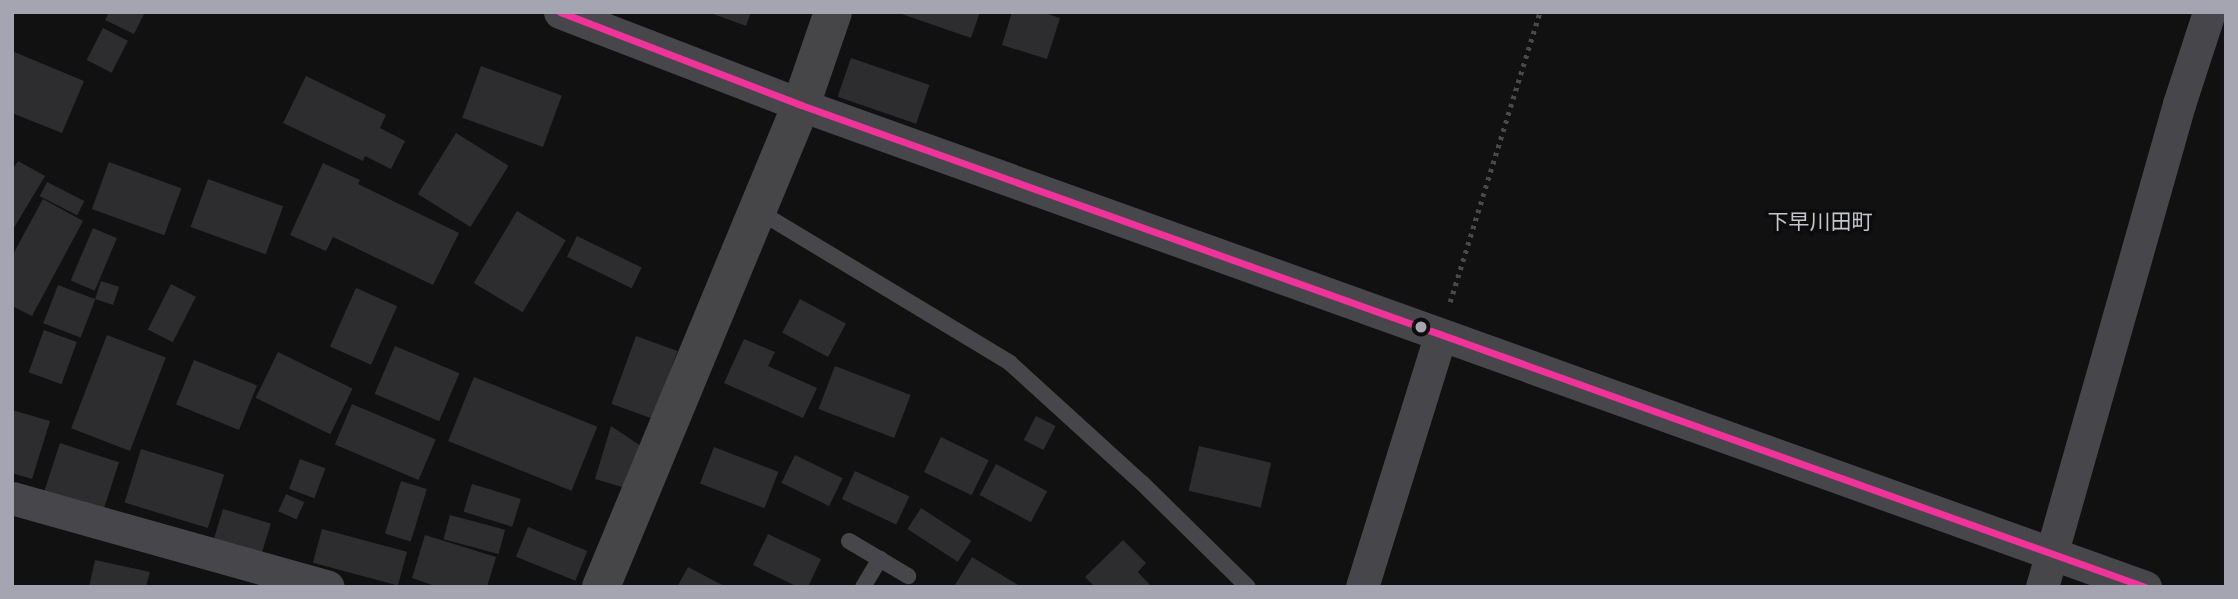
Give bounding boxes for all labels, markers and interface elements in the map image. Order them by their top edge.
district label: 下早川田町 [1768,209,1872,235]
unlabelled marker [1414,320,1428,334]

